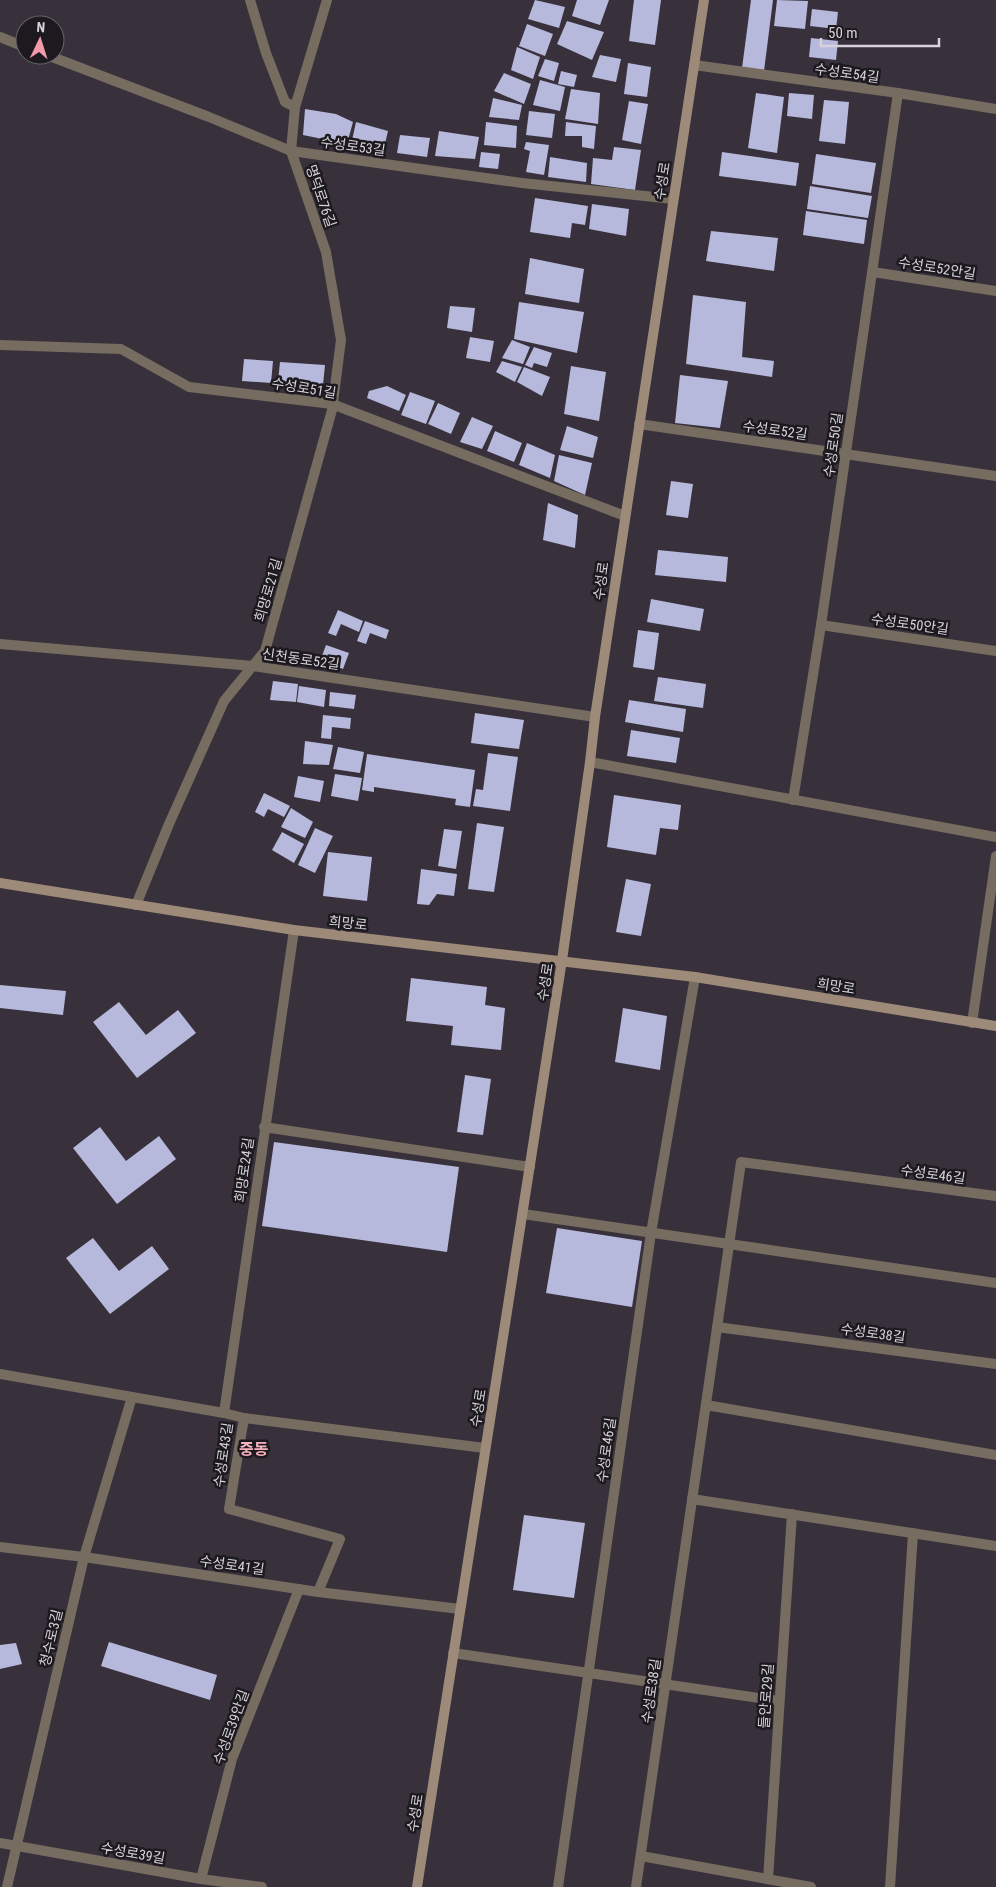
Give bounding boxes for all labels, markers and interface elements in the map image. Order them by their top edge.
north arrow [15,15,65,65]
scale bar [821,15,938,47]
text: N [36,19,46,35]
text: 50 m [828,24,858,42]
street label: 수성로54길 [814,61,880,85]
street label: 수성로53길 [320,134,386,158]
street label: 수성로 [651,161,673,201]
street label: 명덕로76길 [303,163,339,229]
street label: 수성로52안길 [897,254,977,282]
street label: 수성로51길 [270,375,338,401]
street label: 수성로50길 [821,412,845,478]
street label: 수성로52길 [742,418,808,442]
street label: 희망로21길 [251,556,285,624]
street label: 수성로 [590,561,612,601]
street label: 수성로50안길 [870,611,950,637]
street label: 신천동로52길 [261,646,341,672]
street label: 희망로 [328,913,368,933]
street label: 수성로 [534,962,556,1002]
street label: 희망로 [816,975,856,997]
street label: 희망로24길 [232,1137,256,1203]
street label: 수성로46길 [900,1162,966,1186]
street label: 수성로38길 [840,1321,906,1345]
street label: 수성로 [467,1388,489,1428]
street label: 수성로46길 [594,1417,618,1483]
street label: 수성로43길 [211,1422,235,1488]
district label: 중동 [239,1440,269,1459]
street label: 수성로41길 [199,1553,265,1577]
street label: 청수로3길 [37,1608,65,1668]
street label: 수성로38길 [639,1658,663,1724]
street label: 들안로29길 [756,1663,776,1729]
street label: 수성로39안길 [210,1688,252,1766]
street label: 수성로 [404,1793,426,1833]
street label: 수성로39길 [99,1839,167,1867]

